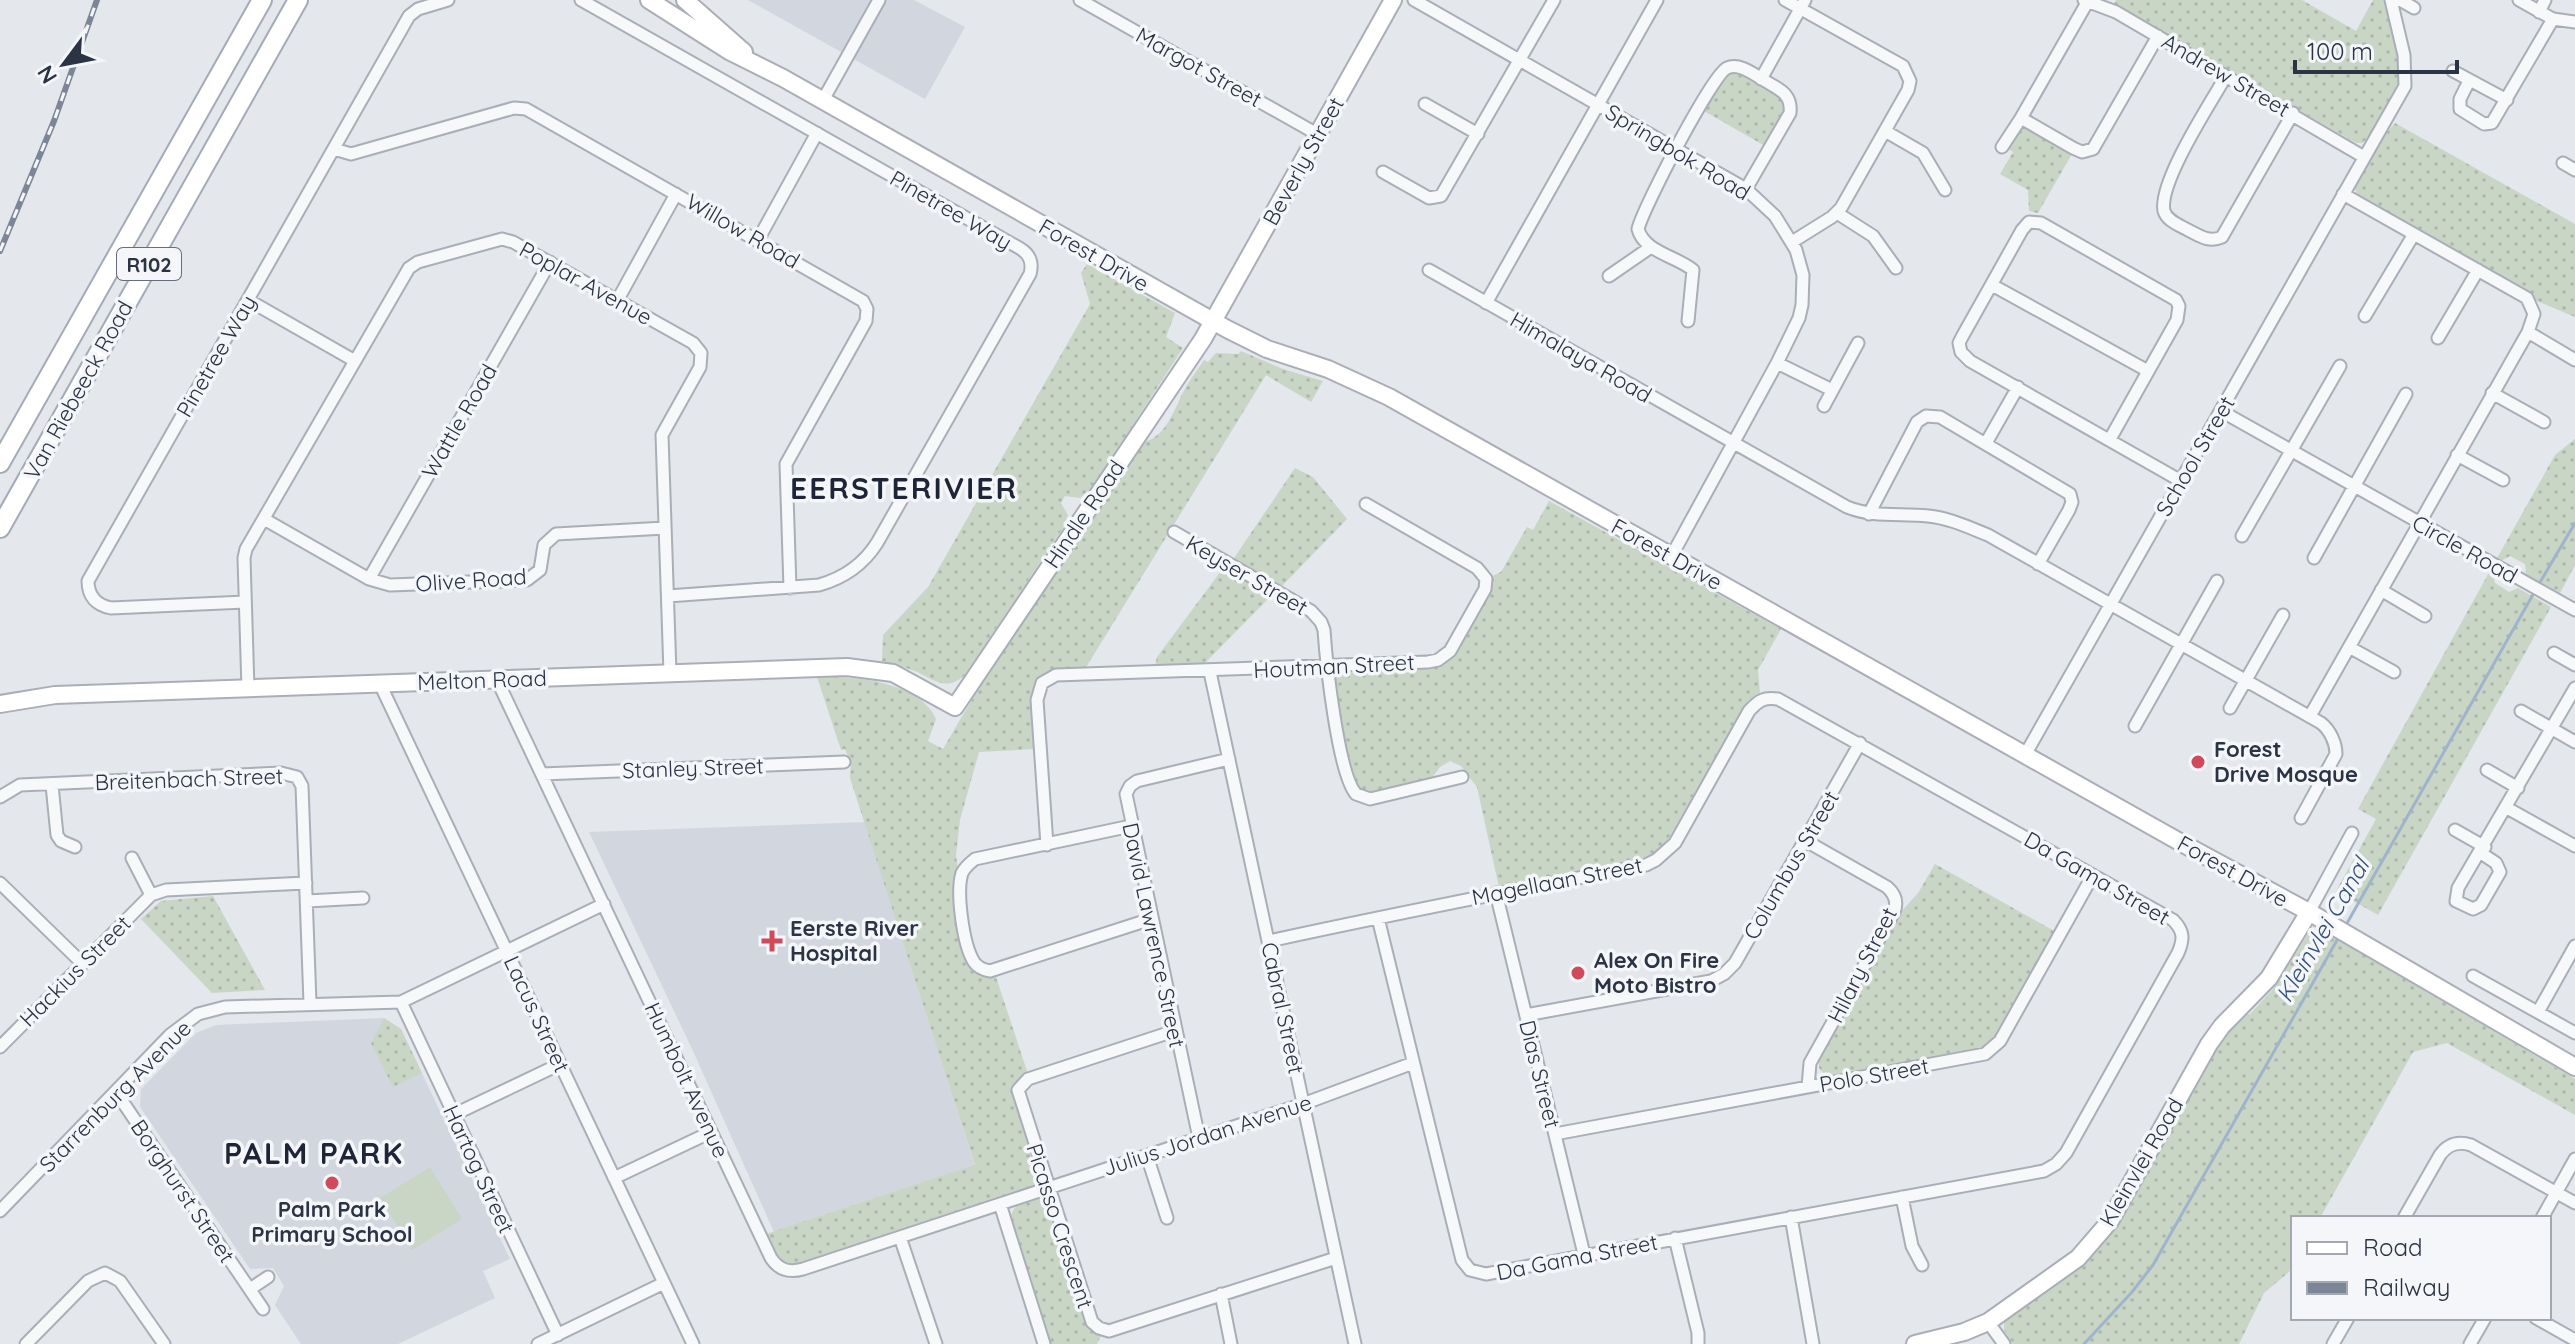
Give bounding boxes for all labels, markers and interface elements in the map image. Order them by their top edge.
street label: Margot Street [1131,21,1267,113]
north arrow [24,24,104,104]
scale bar [2295,24,2457,74]
street label: Andrew Street [2157,27,2295,123]
text: 100 m [2307,36,2373,66]
text: N [31,60,63,89]
street label: Beverly Street [1256,92,1350,230]
street label: Springbok Road [1600,98,1756,206]
street label: Pinetree Way [885,164,1017,256]
street label: Willow Road [681,187,805,275]
street label: Forest Drive [1034,212,1154,298]
street label: Poplar Avenue [515,235,657,331]
road number: R102 [117,248,181,280]
street label: Pinetree Way [170,290,262,422]
street label: Van Riebeeck Road [17,296,139,484]
street label: Himalaya Road [1505,305,1657,409]
street label: Wattle Road [415,359,503,483]
street label: School Street [2149,391,2241,521]
street label: Hindle Road [1038,455,1130,573]
district label: EERSTERIVIER [790,469,1018,507]
street label: Circle Road [2407,509,2523,589]
street label: Forest Drive [1607,512,1727,596]
street label: Keyser Street [1181,529,1313,621]
street label: Olive Road [415,562,527,598]
street label: Houtman Street [1253,648,1415,684]
street label: Melton Road [417,664,547,696]
place label: Forest Drive Mosque [2214,735,2358,788]
street label: Stanley Street [622,752,764,784]
marker: Forest Drive Mosque [2189,753,2207,771]
street label: Breitenbach Street [94,762,284,796]
street label: Columbus Street [1737,785,1845,945]
street label: David Lawrence Street [1116,820,1192,1050]
street label: Da Gama Street [2019,825,2175,931]
street label: Forest Drive [2173,829,2293,913]
street label: Magellaan Street [1469,851,1645,911]
water label: Kleinvlei Canal [2269,851,2377,1007]
street label: Hilary Street [1821,902,1903,1028]
street label: Hackius Street [13,909,137,1033]
place label: Eerste River Hospital [790,914,919,967]
marker: Eerste River Hospital [761,930,783,952]
street label: Cabral Street [1255,940,1311,1076]
place label: Alex On Fire Moto Bistro [1594,946,1719,999]
street label: Lacus Street [498,951,576,1077]
marker: Alex On Fire Moto Bistro [1569,964,1587,982]
street label: Humbolt Avenue [639,998,735,1162]
street label: Starrenburg Avenue [33,1014,197,1178]
street label: Dias Street [1513,1017,1567,1131]
street label: Polo Street [1817,1052,1931,1098]
street label: Julius Jordan Avenue [1099,1088,1315,1182]
street label: Kleinvlei Road [2093,1093,2189,1231]
street label: Hartog Street [437,1100,521,1238]
street label: Borghurst Street [125,1114,241,1268]
district label: PALM PARK [224,1134,404,1172]
street label: Picasso Crescent [1020,1140,1100,1312]
marker: Palm Park Primary School [323,1174,341,1192]
place label: Palm Park Primary School [251,1195,413,1248]
legend [2291,1216,2551,1320]
street label: Da Gama Street [1494,1228,1660,1286]
text: Road [2363,1232,2423,1262]
text: Railway [2363,1272,2450,1302]

